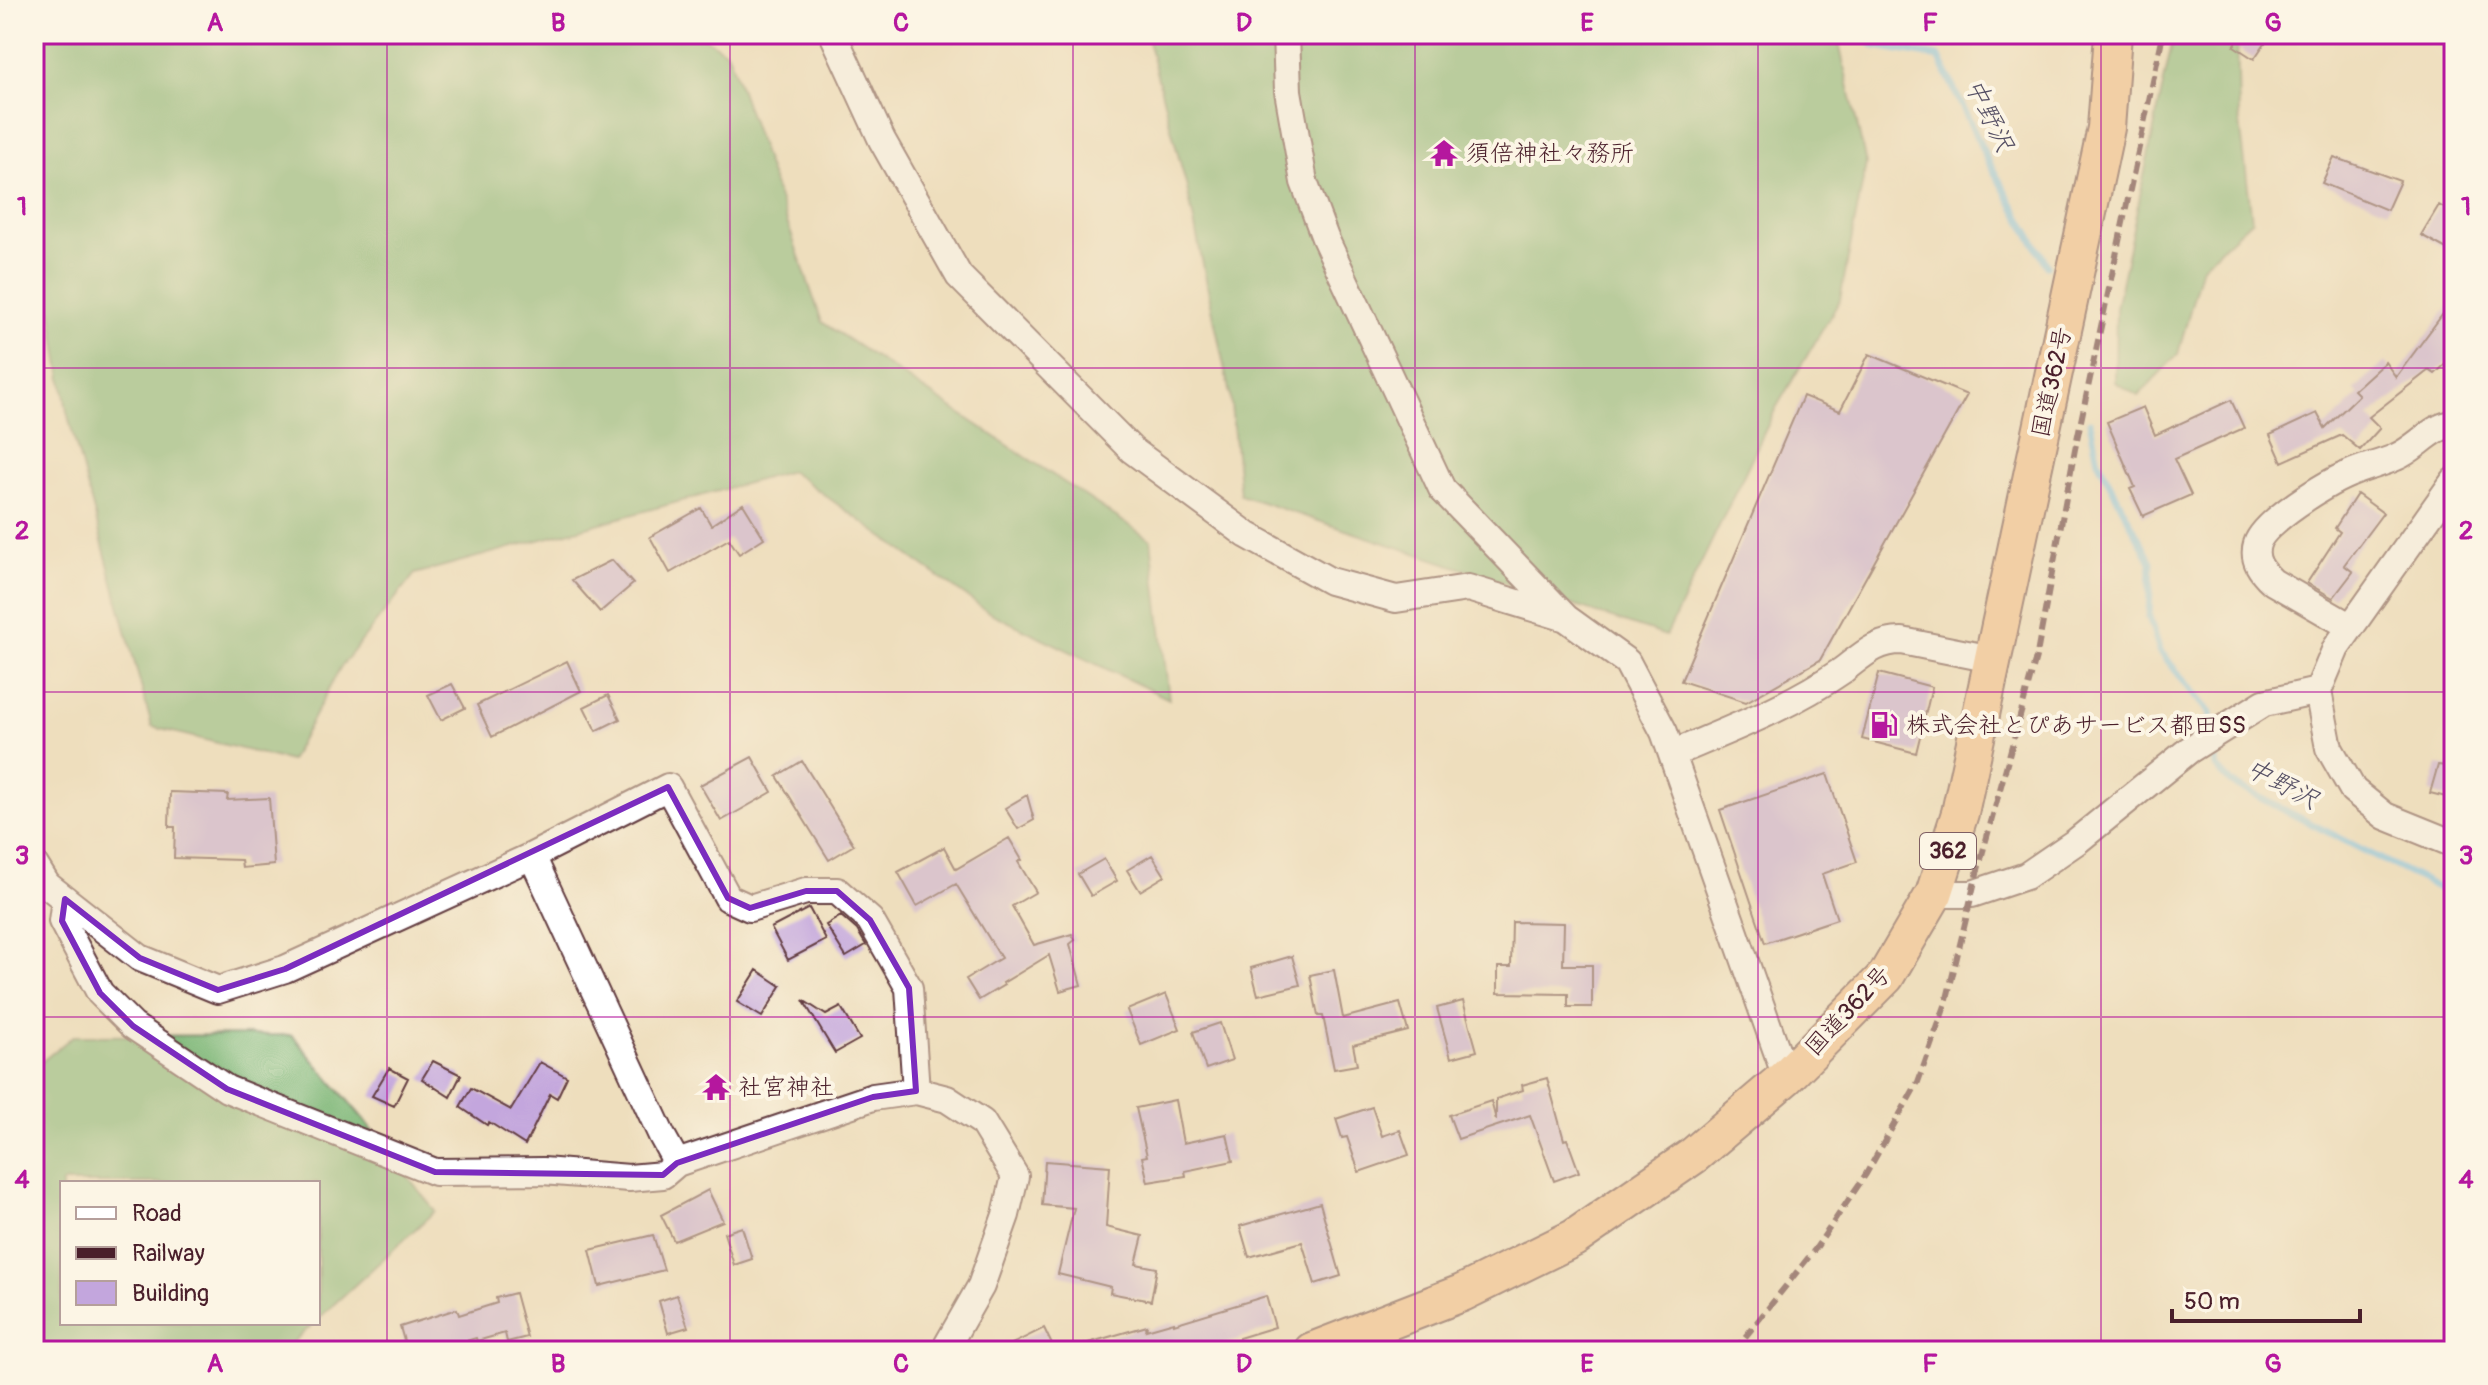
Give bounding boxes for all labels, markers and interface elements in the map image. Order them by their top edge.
text: A [207,7,224,39]
text: B [551,7,565,39]
text: C [893,7,909,39]
text: D [1236,7,1252,39]
text: E [1580,7,1594,39]
text: F [1922,7,1938,39]
text: G [2264,7,2282,39]
water label: 中野沢 [1958,73,2021,158]
temple icon: 須倍神社々務所 [1429,138,1459,168]
place label: 須倍神社々務所 [1466,139,1634,168]
text: 1 [17,191,27,223]
text: 1 [2461,191,2471,223]
street label: 国道362号 [2026,324,2078,440]
text: 2 [15,515,29,547]
text: 2 [2459,515,2473,547]
fuel station icon: 株式会社とぴあサービス都田SS [1869,710,1899,740]
place label: 株式会社とぴあサービス都田SS [1906,711,2246,740]
water label: 中野沢 [2240,752,2325,817]
road number: 362 [1920,833,1976,869]
text: 3 [15,840,29,872]
text: 3 [2459,840,2473,872]
street label: 国道362号 [1799,960,1897,1062]
temple icon: 社宮神社 [701,1072,731,1102]
place label: 社宮神社 [738,1073,834,1102]
text: 4 [14,1164,30,1196]
text: 4 [2458,1164,2474,1196]
legend [60,1181,320,1325]
text: Road [132,1199,182,1228]
text: Railway [132,1239,205,1268]
scale bar [2172,1273,2360,1323]
text: Building [132,1279,209,1308]
text: 50 m [2184,1287,2240,1316]
text: A [207,1348,224,1380]
text: B [551,1348,565,1380]
text: C [893,1348,909,1380]
text: D [1236,1348,1252,1380]
text: E [1580,1348,1594,1380]
text: F [1922,1348,1938,1380]
text: G [2264,1348,2282,1380]

